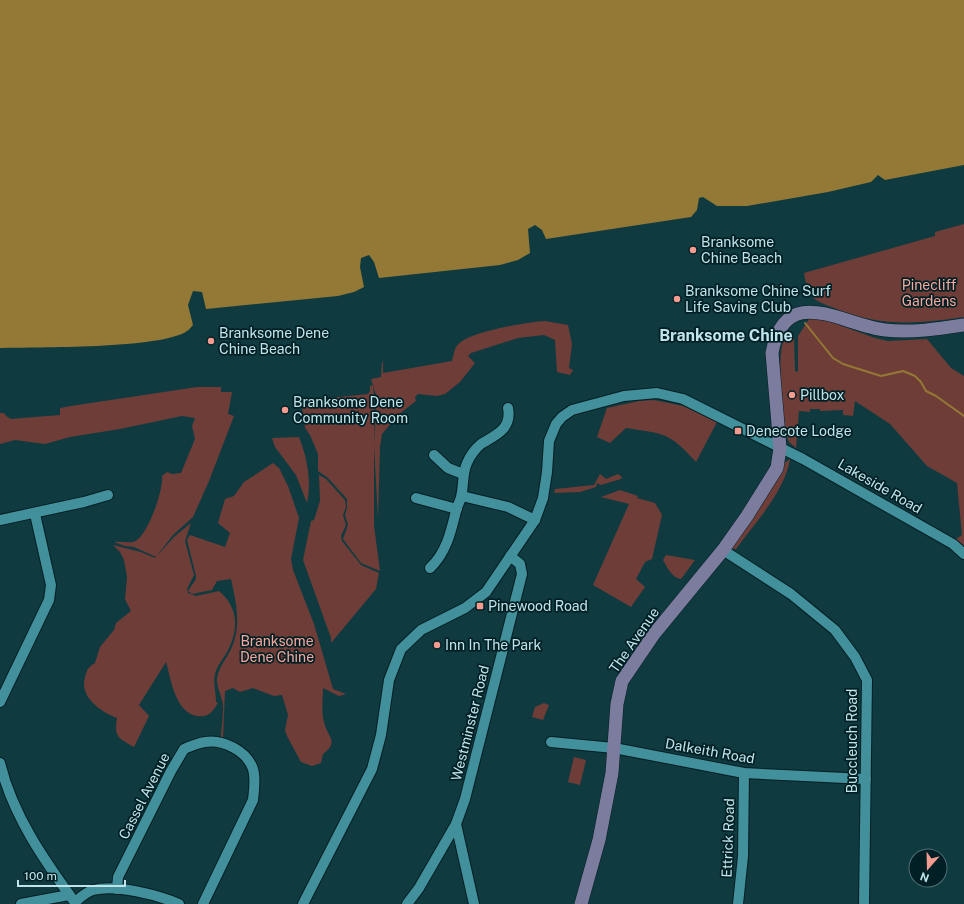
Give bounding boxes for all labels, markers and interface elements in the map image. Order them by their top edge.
place label: Branksome Chine Beach [701,234,782,266]
marker: Branksome Chine Beach [688,245,698,255]
park label: Pinecliff Gardens [902,277,957,309]
place label: Branksome Chine Surf Life Saving Club [685,283,831,315]
marker: Branksome Chine Surf Life Saving Club [672,294,682,304]
place label: Branksome Dene Chine Beach [219,325,329,357]
district label: Branksome Chine [659,326,793,345]
marker: Branksome Dene Chine Beach [206,336,216,346]
place label: Pillbox [800,387,844,403]
marker: Pillbox [787,390,797,400]
place label: Branksome Dene Community Room [293,394,408,426]
marker: Branksome Dene Community Room [280,405,290,415]
place label: Denecote Lodge [746,423,852,439]
marker: Denecote Lodge [733,426,743,436]
street label: Lakeside Road [835,455,925,517]
place label: Pinewood Road [488,598,588,614]
marker: Pinewood Road [475,601,485,611]
street label: The Avenue [606,604,662,676]
park label: Branksome Dene Chine [240,633,314,665]
place label: Inn In The Park [445,637,542,653]
marker: Inn In The Park [432,640,442,650]
street label: Westminster Road [448,663,492,783]
street label: Buccleuch Road [844,689,860,793]
street label: Dalkeith Road [664,735,756,767]
street label: Cassel Avenue [115,750,173,842]
street label: Ettrick Road [719,798,737,878]
north arrow [908,848,948,888]
scale bar [18,862,125,888]
text: 100 m [24,869,57,883]
text: N [918,870,931,885]

